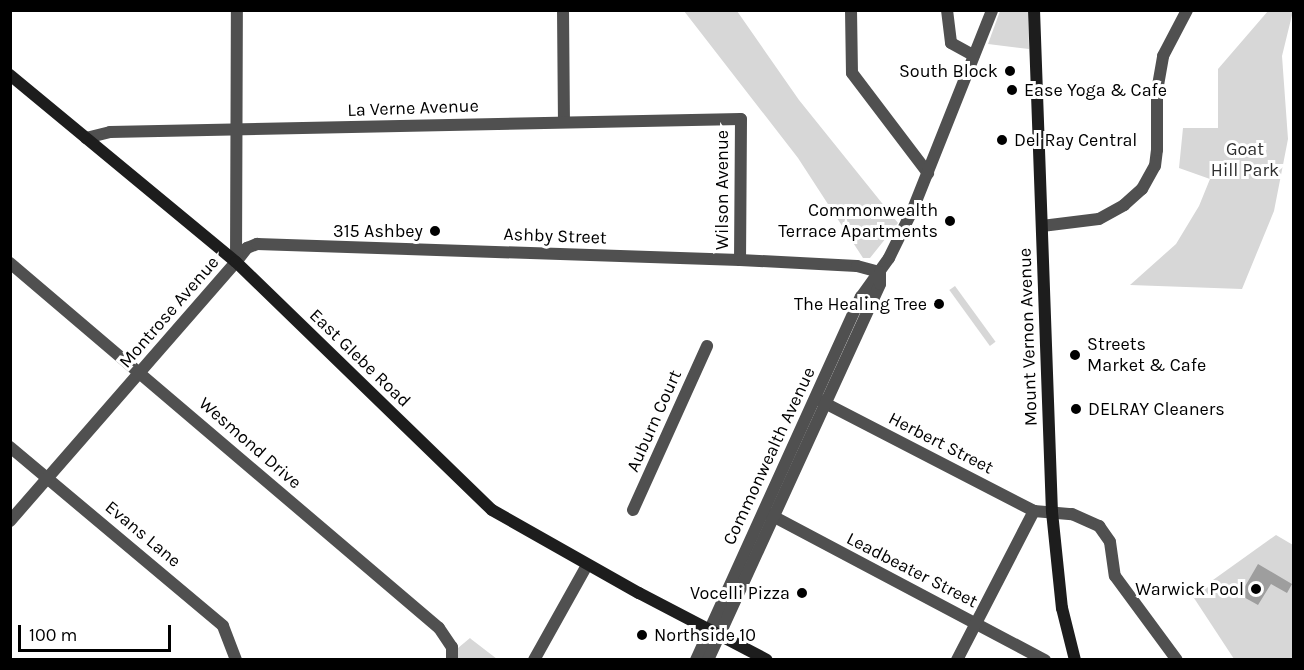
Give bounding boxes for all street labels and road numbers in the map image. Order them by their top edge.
street label: La Verne Avenue [347,95,479,121]
street label: Wilson Avenue [711,130,733,250]
street label: Ashby Street [503,223,607,249]
street label: Mount Vernon Avenue [1014,248,1042,426]
street label: Montrose Avenue [115,252,223,372]
street label: East Glebe Road [305,304,415,412]
street label: Commonwealth Avenue [718,364,820,548]
street label: Auburn Court [622,367,686,475]
street label: Wesmond Drive [194,393,306,493]
street label: Herbert Street [885,407,997,479]
street label: Evans Lane [101,496,185,572]
street label: Leadbeater Street [843,528,981,612]

